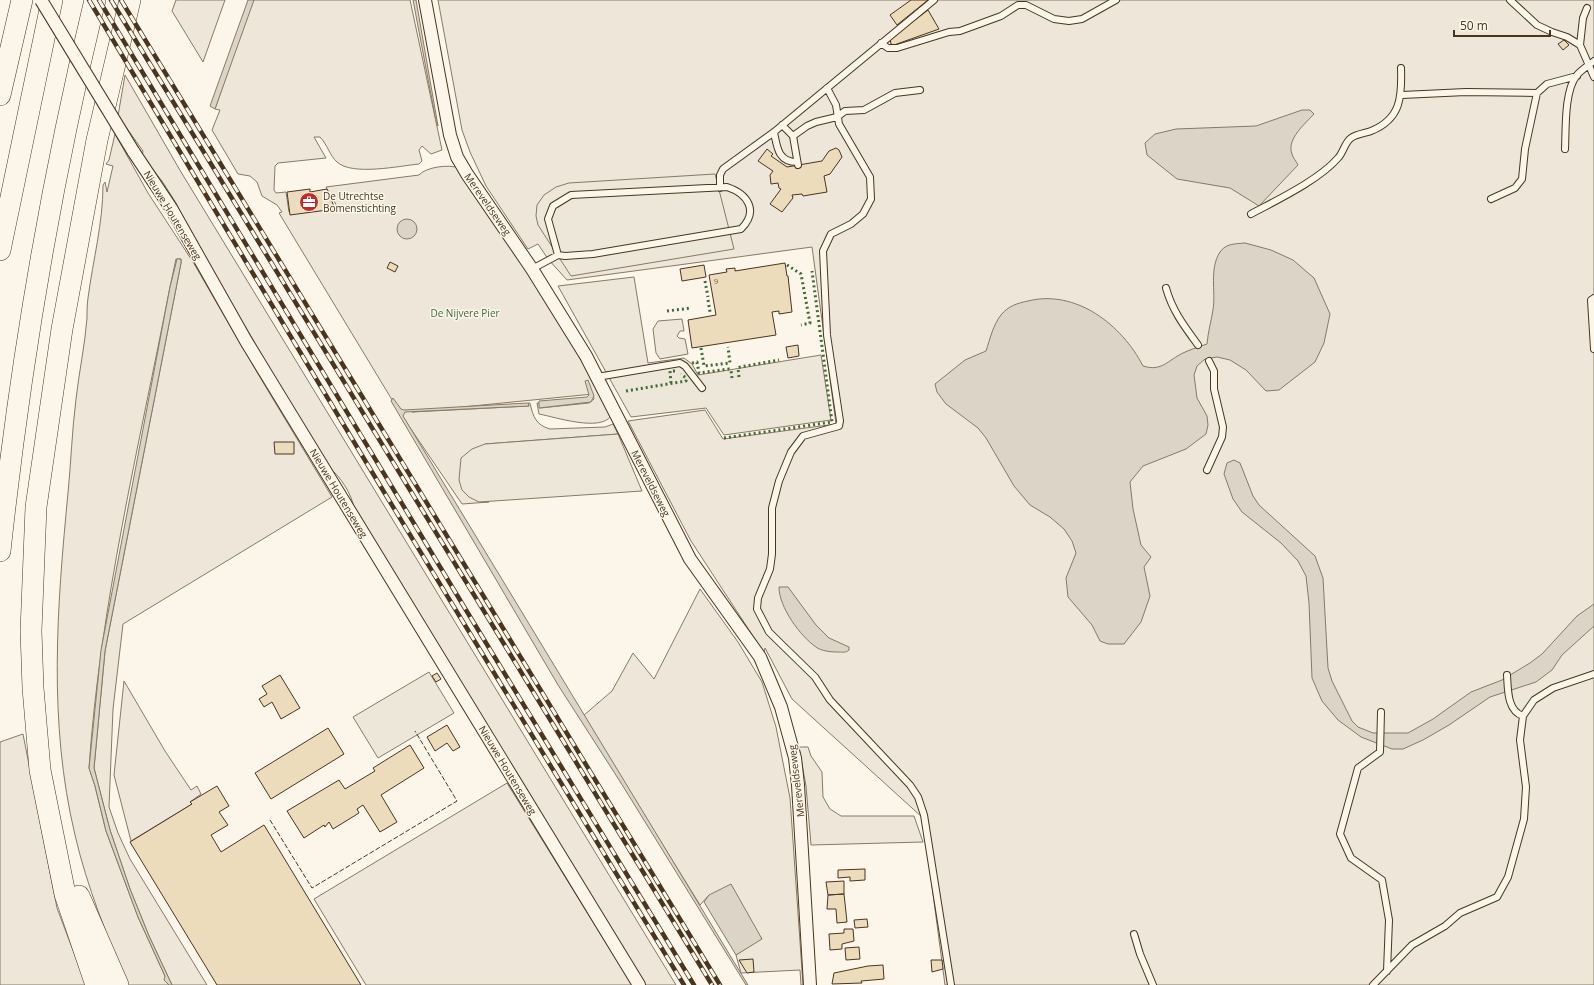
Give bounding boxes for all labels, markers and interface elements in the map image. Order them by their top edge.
scale bar [1454,12,1550,38]
text: 50 m [1460,17,1488,34]
street label: Nieuwe Houtenseweg [141,168,205,263]
street label: Mereveldseweg [461,170,515,238]
place label: De Utrechtse Bomenstichting [323,189,396,215]
office icon: De Utrechtse Bomenstichting [298,191,320,213]
house number: 9 [714,275,719,286]
park label: De Nijvere Pier [430,306,500,320]
street label: Nieuwe Houtenseweg [307,446,371,541]
street label: Mereveldseweg [628,447,674,519]
street label: Nieuwe Houtenseweg [476,723,540,818]
street label: Mereveldseweg [785,743,807,818]

